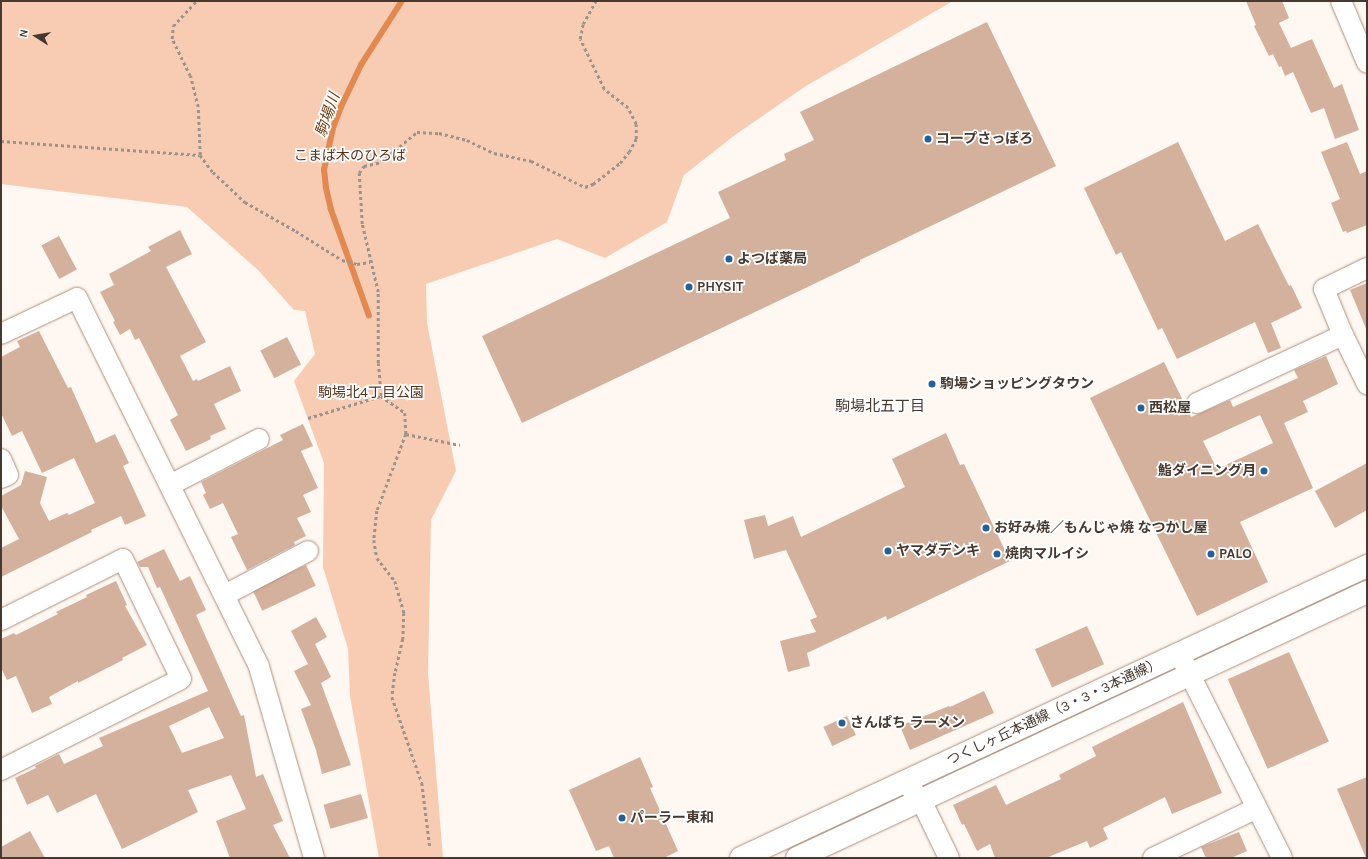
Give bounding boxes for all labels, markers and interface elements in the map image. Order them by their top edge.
north arrow [16,16,56,56]
text: N [17,28,31,39]
water label: 駒場川 [312,91,344,139]
place label: コープさっぽろ [936,131,1034,147]
marker: コープさっぽろ [923,134,933,144]
park label: こまば木のひろば [294,148,406,164]
place label: よつば薬局 [737,251,807,267]
marker: よつば薬局 [724,254,734,264]
place label: PHYSIT [697,279,743,295]
marker: PHYSIT [684,282,694,292]
place label: 駒場ショッピングタウン [940,376,1094,392]
marker: 駒場ショッピングタウン [927,379,937,389]
park label: 駒場北4丁目公園 [318,385,424,401]
district label: 駒場北五丁目 [835,398,925,416]
place label: 西松屋 [1149,400,1191,416]
marker: 西松屋 [1136,403,1146,413]
place label: 鮨ダイニング月 [1158,463,1256,479]
marker: 鮨ダイニング月 [1259,466,1269,476]
place label: お好み焼／もんじゃ焼 なつかし屋 [994,520,1208,536]
marker: お好み焼／もんじゃ焼 なつかし屋 [981,523,991,533]
place label: ヤマダデンキ [896,543,980,559]
marker: ヤマダデンキ [883,546,893,556]
place label: 焼肉マルイシ [1005,546,1089,562]
place label: PALO [1219,546,1252,562]
marker: 焼肉マルイシ [992,549,1002,559]
marker: PALO [1206,549,1216,559]
street label: つくしヶ丘本通線（3・3・3本通線） [944,655,1164,769]
place label: さんぱち ラーメン [850,715,966,731]
marker: さんぱち ラーメン [837,718,847,728]
place label: パーラー東和 [630,810,714,826]
marker: パーラー東和 [617,813,627,823]

